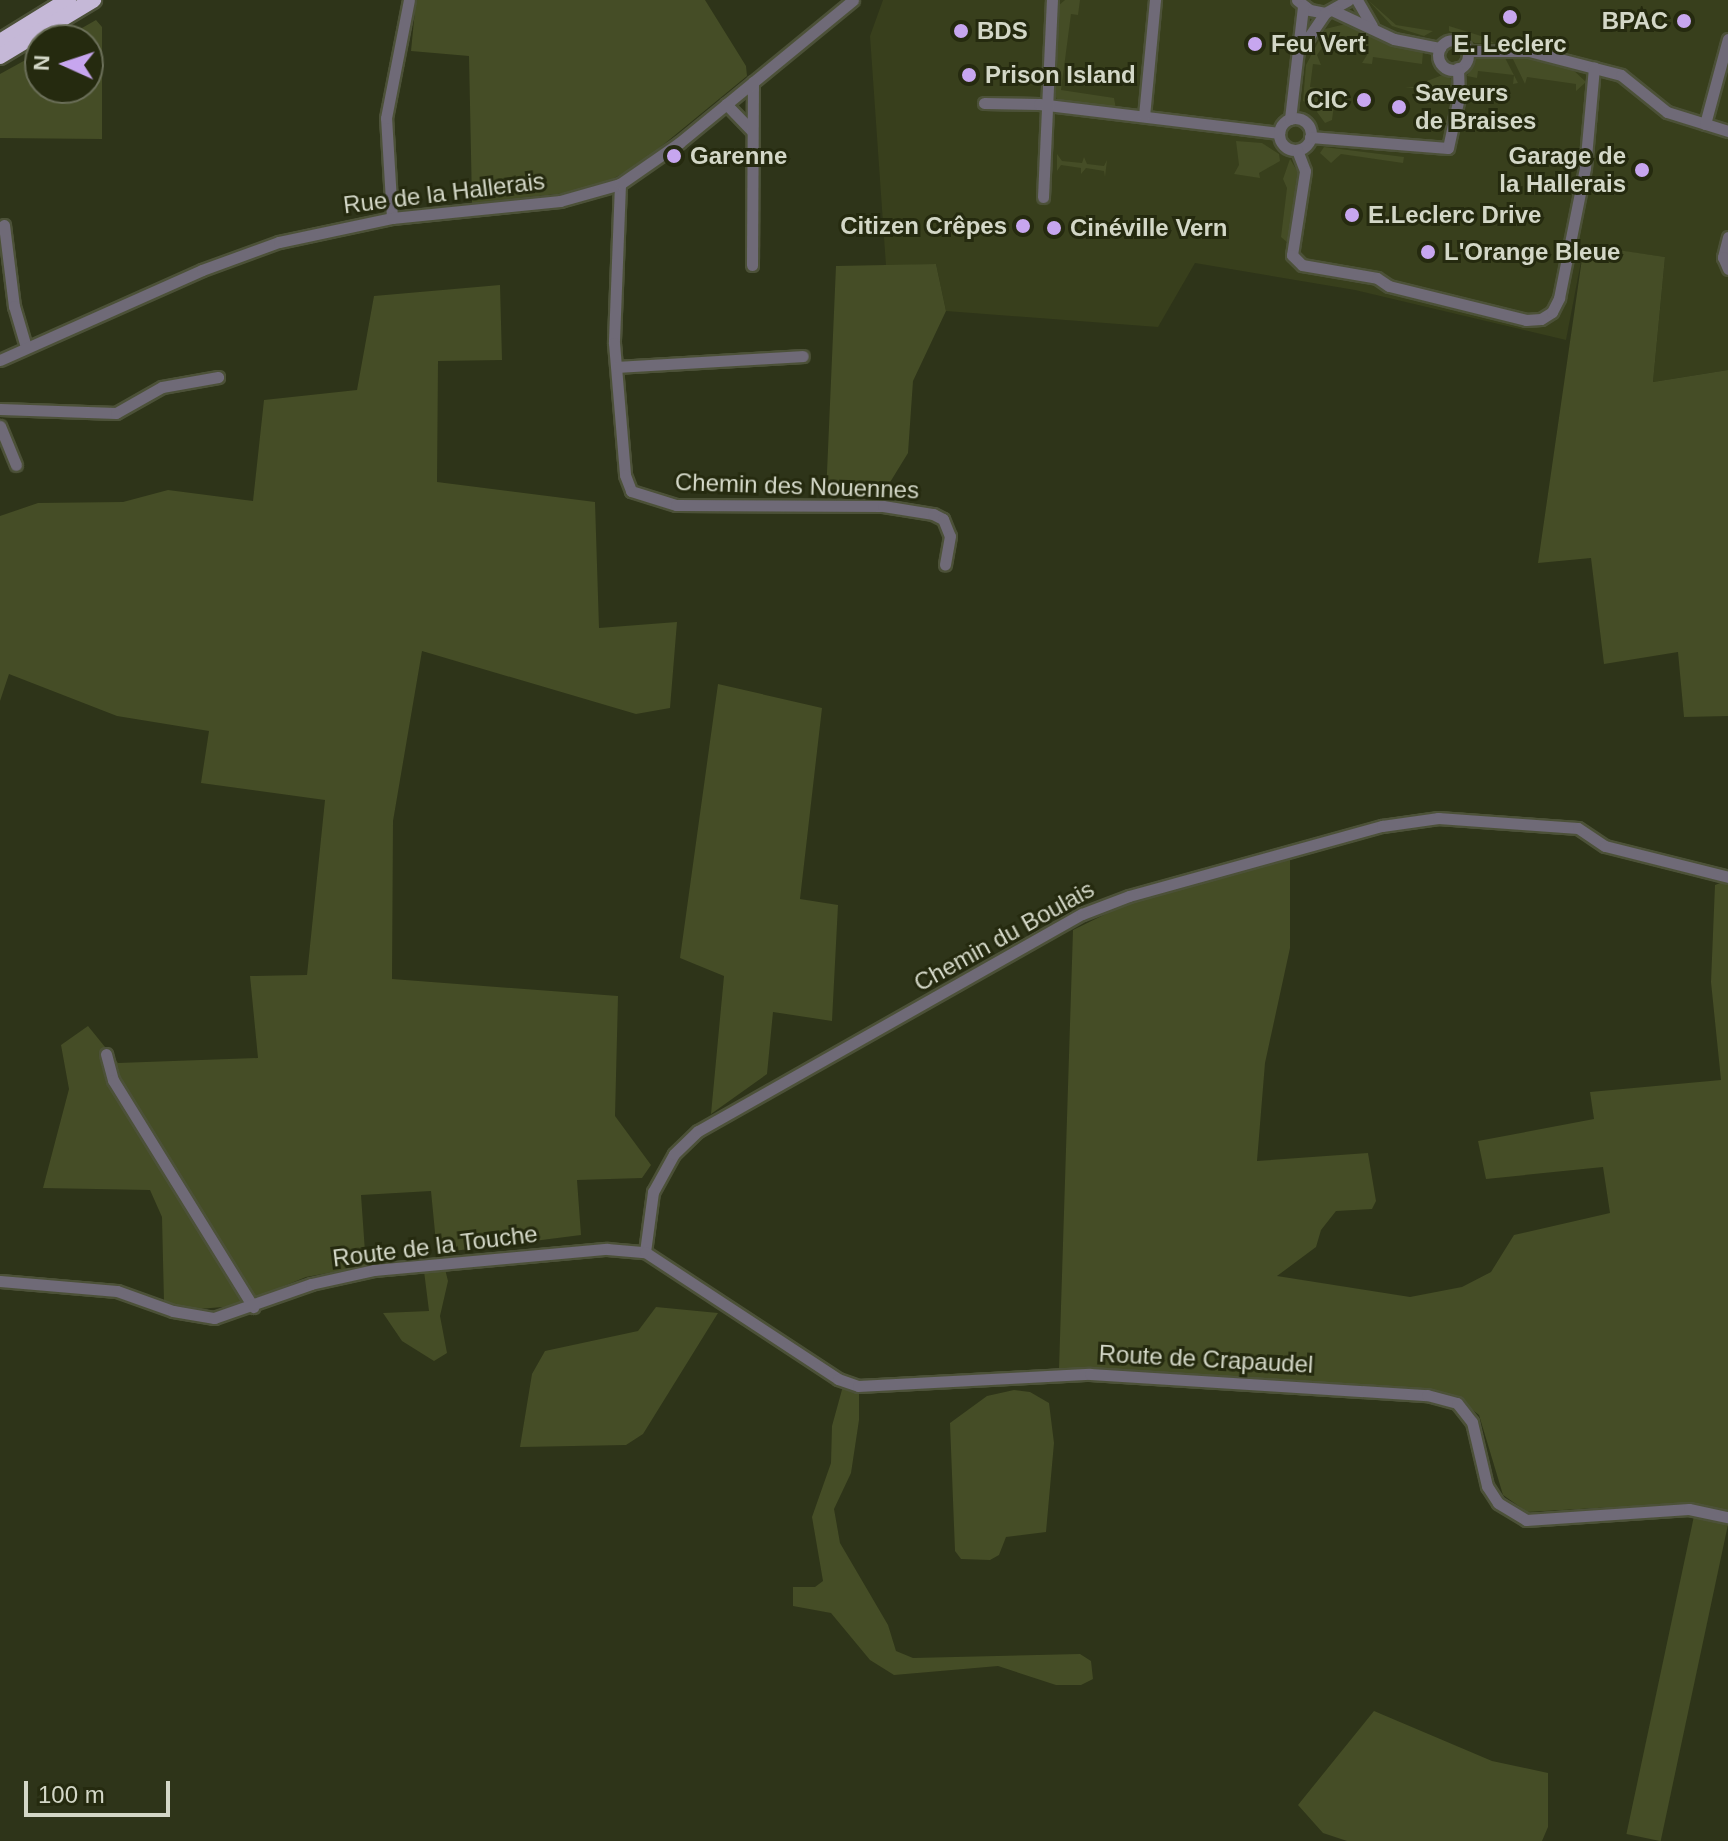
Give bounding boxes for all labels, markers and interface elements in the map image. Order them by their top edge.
place label: BPAC [1602,7,1668,35]
marker: E. Leclerc [1501,8,1519,26]
marker: BPAC [1675,12,1693,30]
place label: BDS [977,17,1028,45]
marker: BDS [952,22,970,40]
north arrow [24,24,104,104]
place label: Feu Vert [1271,30,1366,58]
place label: E. Leclerc [1453,30,1567,58]
marker: Feu Vert [1246,35,1264,53]
text: N [29,54,54,71]
place label: Prison Island [985,61,1136,89]
marker: Prison Island [960,66,978,84]
place label: Saveurs de Braises [1415,79,1536,135]
place label: CIC [1307,86,1348,114]
marker: CIC [1355,91,1373,109]
marker: Saveurs de Braises [1390,98,1408,116]
place label: Garenne [690,142,787,170]
place label: Garage de la Hallerais [1499,142,1626,198]
marker: Garenne [665,147,683,165]
marker: Garage de la Hallerais [1633,161,1651,179]
street label: Rue de la Hallerais [342,166,546,220]
place label: E.Leclerc Drive [1368,201,1541,229]
marker: E.Leclerc Drive [1343,206,1361,224]
place label: Citizen Crêpes [840,212,1007,240]
place label: Cinéville Vern [1070,214,1227,242]
marker: Citizen Crêpes [1014,217,1032,235]
marker: Cinéville Vern [1045,219,1063,237]
place label: L'Orange Bleue [1444,238,1620,266]
marker: L'Orange Bleue [1419,243,1437,261]
street label: Chemin des Nouennes [674,467,920,505]
street label: Chemin du Boulais [909,875,1099,997]
street label: Route de la Touche [331,1219,539,1273]
street label: Route de Crapaudel [1098,1339,1314,1379]
scale bar [28,1765,174,1815]
text: 100 m [38,1781,105,1808]

